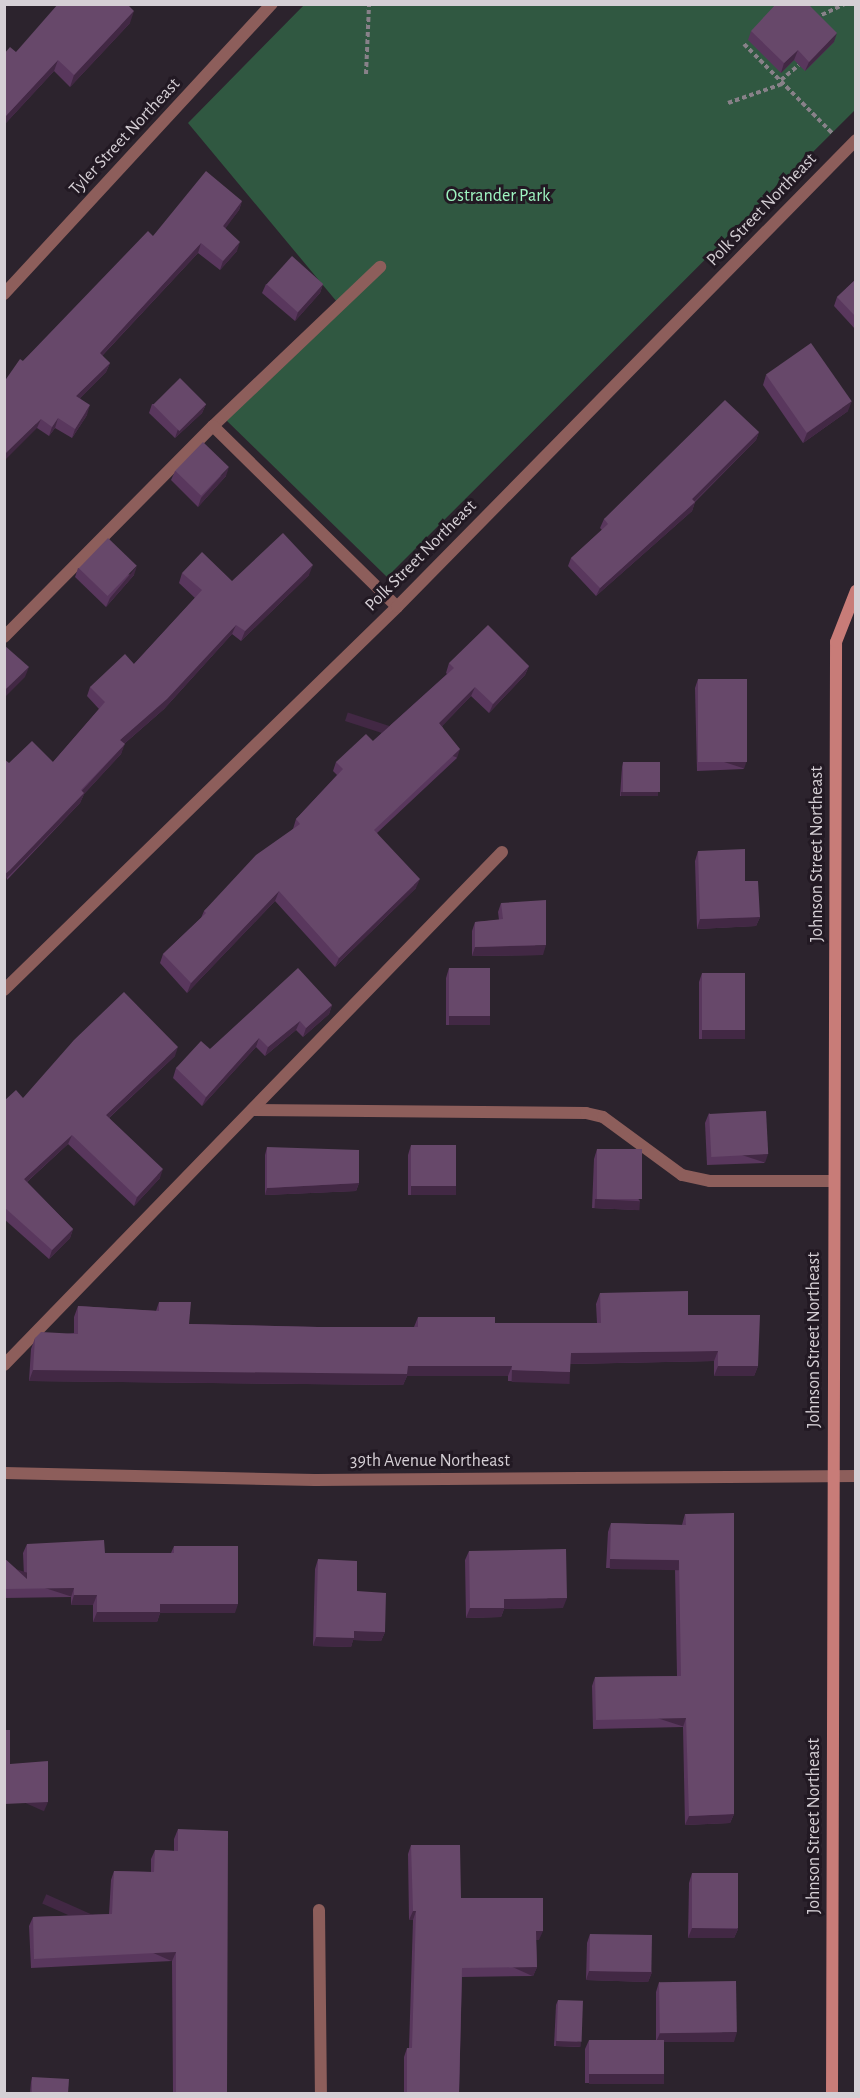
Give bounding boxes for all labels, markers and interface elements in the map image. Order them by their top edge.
street label: Tyler Street Northeast [65,74,185,200]
street label: Polk Street Northeast [703,149,821,271]
park label: Ostrander Park [446,185,550,207]
street label: Polk Street Northeast [361,496,481,616]
street label: Johnson Street Northeast [806,766,828,942]
street label: Johnson Street Northeast [803,1252,825,1428]
street label: 39th Avenue Northeast [350,1450,510,1472]
street label: Johnson Street Northeast [803,1738,825,1914]

